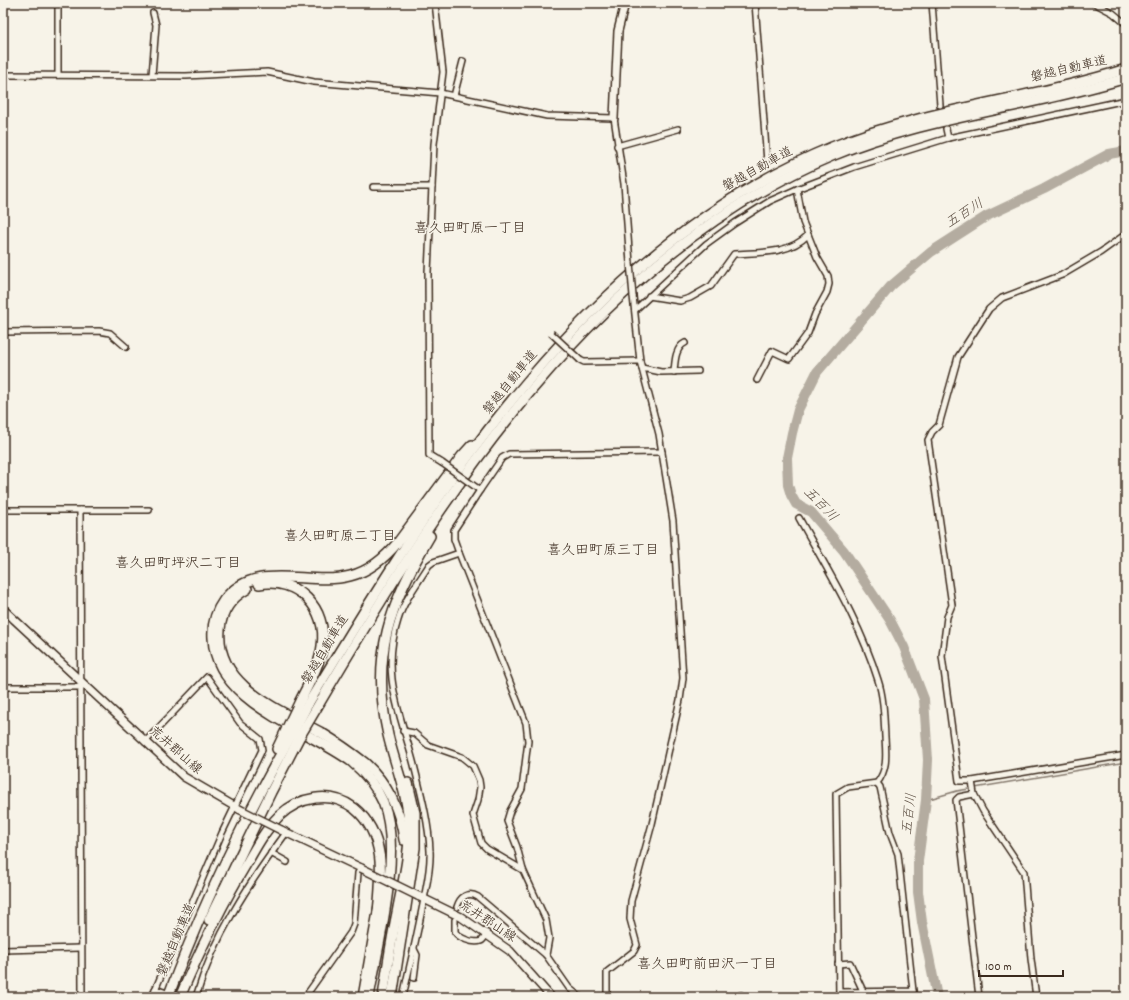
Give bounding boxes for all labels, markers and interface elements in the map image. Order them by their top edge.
street label: 磐越自動車道 [1029,52,1109,88]
street label: 磐越自動車道 [719,143,797,197]
water label: 五百川 [942,194,988,234]
district label: 喜久田町原一丁目 [414,219,526,239]
street label: 磐越自動車道 [479,347,543,419]
water label: 五百川 [798,483,842,527]
district label: 喜久田町原二丁目 [284,527,396,547]
district label: 喜久田町原三丁目 [547,541,659,561]
district label: 喜久田町坪沢二丁目 [115,554,241,574]
street label: 磐越自動車道 [298,612,354,688]
street label: 荒井郡山線 [144,723,207,780]
water label: 五百川 [898,792,922,836]
street label: 荒井郡山線 [455,896,520,948]
street label: 磐越自動車道 [153,900,201,980]
scale bar [979,952,1063,978]
district label: 喜久田町前田沢一丁目 [637,955,777,975]
text: 100 m [985,959,1012,976]

